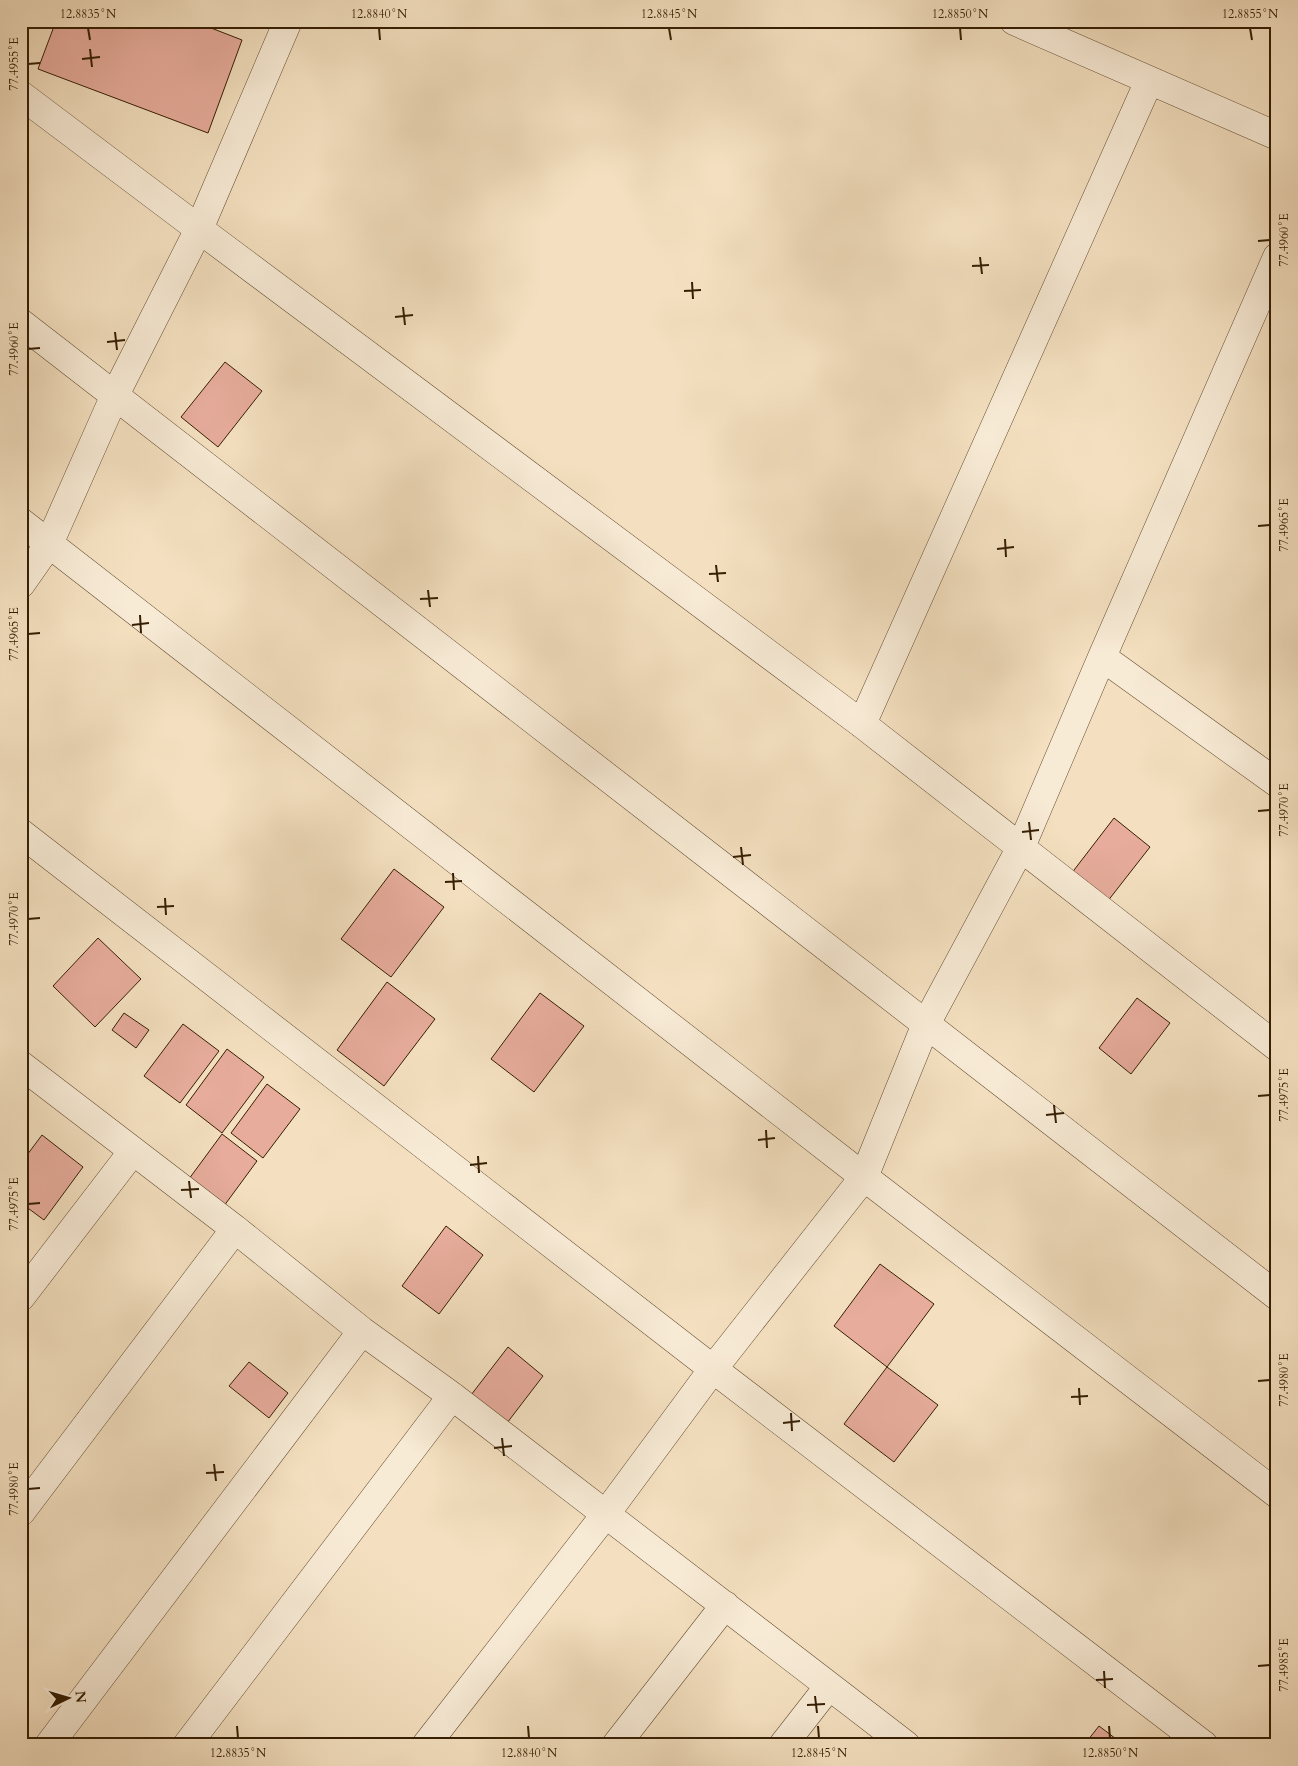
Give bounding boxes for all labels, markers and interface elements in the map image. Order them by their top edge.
text: 12.8835°N [60,6,117,22]
text: 12.8840°N [351,6,408,22]
text: 12.8845°N [641,6,698,22]
text: 12.8850°N [932,6,989,22]
text: 12.8855°N [1222,6,1279,22]
text: 77.4955°E [6,37,22,91]
text: 77.4960°E [1276,213,1292,267]
text: 77.4960°E [6,322,22,376]
text: 77.4965°E [1276,498,1292,552]
text: 77.4965°E [6,607,22,661]
text: 77.4970°E [1276,783,1292,837]
text: 77.4970°E [6,892,22,946]
text: 77.4975°E [1276,1068,1292,1122]
text: 77.4975°E [6,1177,22,1231]
text: 77.4980°E [1276,1353,1292,1407]
text: 77.4980°E [6,1462,22,1516]
text: 77.4985°E [1276,1638,1292,1692]
north arrow [42,1674,92,1724]
text: N [70,1690,90,1704]
text: 12.8835°N [210,1745,267,1761]
text: 12.8840°N [501,1745,558,1761]
text: 12.8845°N [791,1745,848,1761]
text: 12.8850°N [1082,1745,1139,1761]

